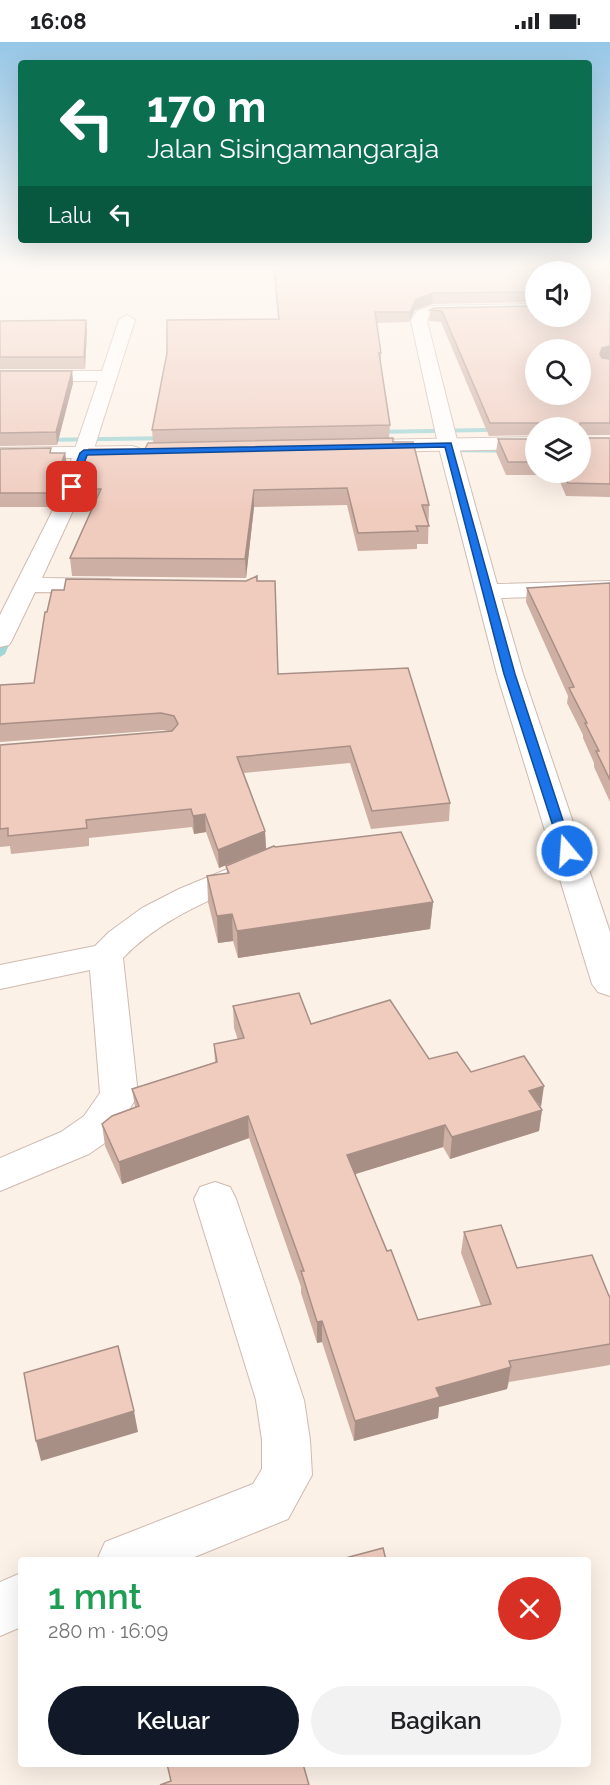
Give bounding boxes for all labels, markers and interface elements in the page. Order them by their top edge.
text: 16:08 [30,8,86,34]
text: 170 m [147,83,266,132]
icon: left [48,84,126,162]
text: Jalan Sisingamangaraja [147,133,439,164]
icon: left [104,198,137,231]
text: Lalu [48,202,92,228]
map controls [525,261,591,483]
button: sound [525,261,591,327]
button: search [525,339,591,405]
button: layers [525,417,591,483]
pin [46,461,97,512]
icon: arrive [55,470,88,503]
position arrow [535,819,599,883]
text: 1 mnt [48,1575,142,1617]
button: close [498,1577,561,1640]
text: 280 m · 16:09 [48,1619,168,1643]
button: Keluar [48,1686,299,1755]
button: Bagikan [311,1686,561,1755]

